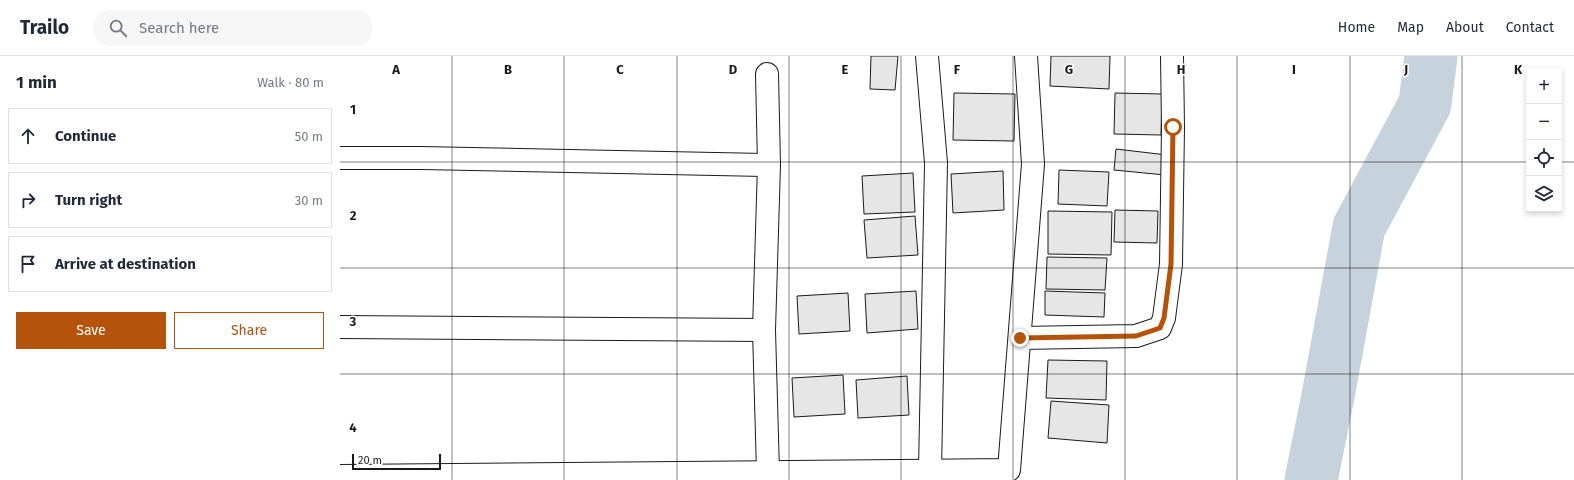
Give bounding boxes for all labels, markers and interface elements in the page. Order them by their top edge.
search box [93,10,373,46]
text: Trailo [20,16,69,39]
icon: search [107,17,129,39]
text: Search here [139,19,219,37]
text: Home [1338,19,1375,36]
text: Map [1397,19,1424,36]
text: About [1446,19,1484,36]
text: Contact [1506,19,1554,36]
text: A [391,62,400,77]
text: B [504,62,512,77]
text: C [616,62,624,77]
text: D [729,62,738,77]
text: E [842,62,849,77]
text: F [954,62,961,77]
text: G [1065,62,1073,77]
text: H [1177,62,1185,77]
text: I [1292,62,1296,77]
text: J [1403,62,1408,77]
text: K [1514,62,1523,77]
map controls [1526,68,1562,212]
button: + [1526,68,1562,104]
text: 1 min [16,72,57,93]
text: Walk · 80 m [257,75,324,90]
text: 1 [350,102,356,117]
button: − [1526,104,1562,140]
route start [1164,118,1182,136]
icon: ahead [17,125,39,147]
text: Continue [55,127,116,145]
text: 50 m [295,129,323,144]
button: locate [1526,140,1562,176]
button: layers [1526,176,1562,212]
icon: right [17,189,39,211]
text: Turn right [55,191,122,209]
text: 30 m [295,193,323,208]
text: 2 [350,208,357,223]
icon: arrive [17,253,39,275]
text: Arrive at destination [55,255,196,273]
button: Save [16,312,166,349]
button: Share [174,312,324,349]
text: 3 [349,314,357,329]
route end [1011,329,1029,347]
text: 4 [349,420,357,435]
scale bar [352,452,441,471]
text: 20 m [358,454,382,467]

